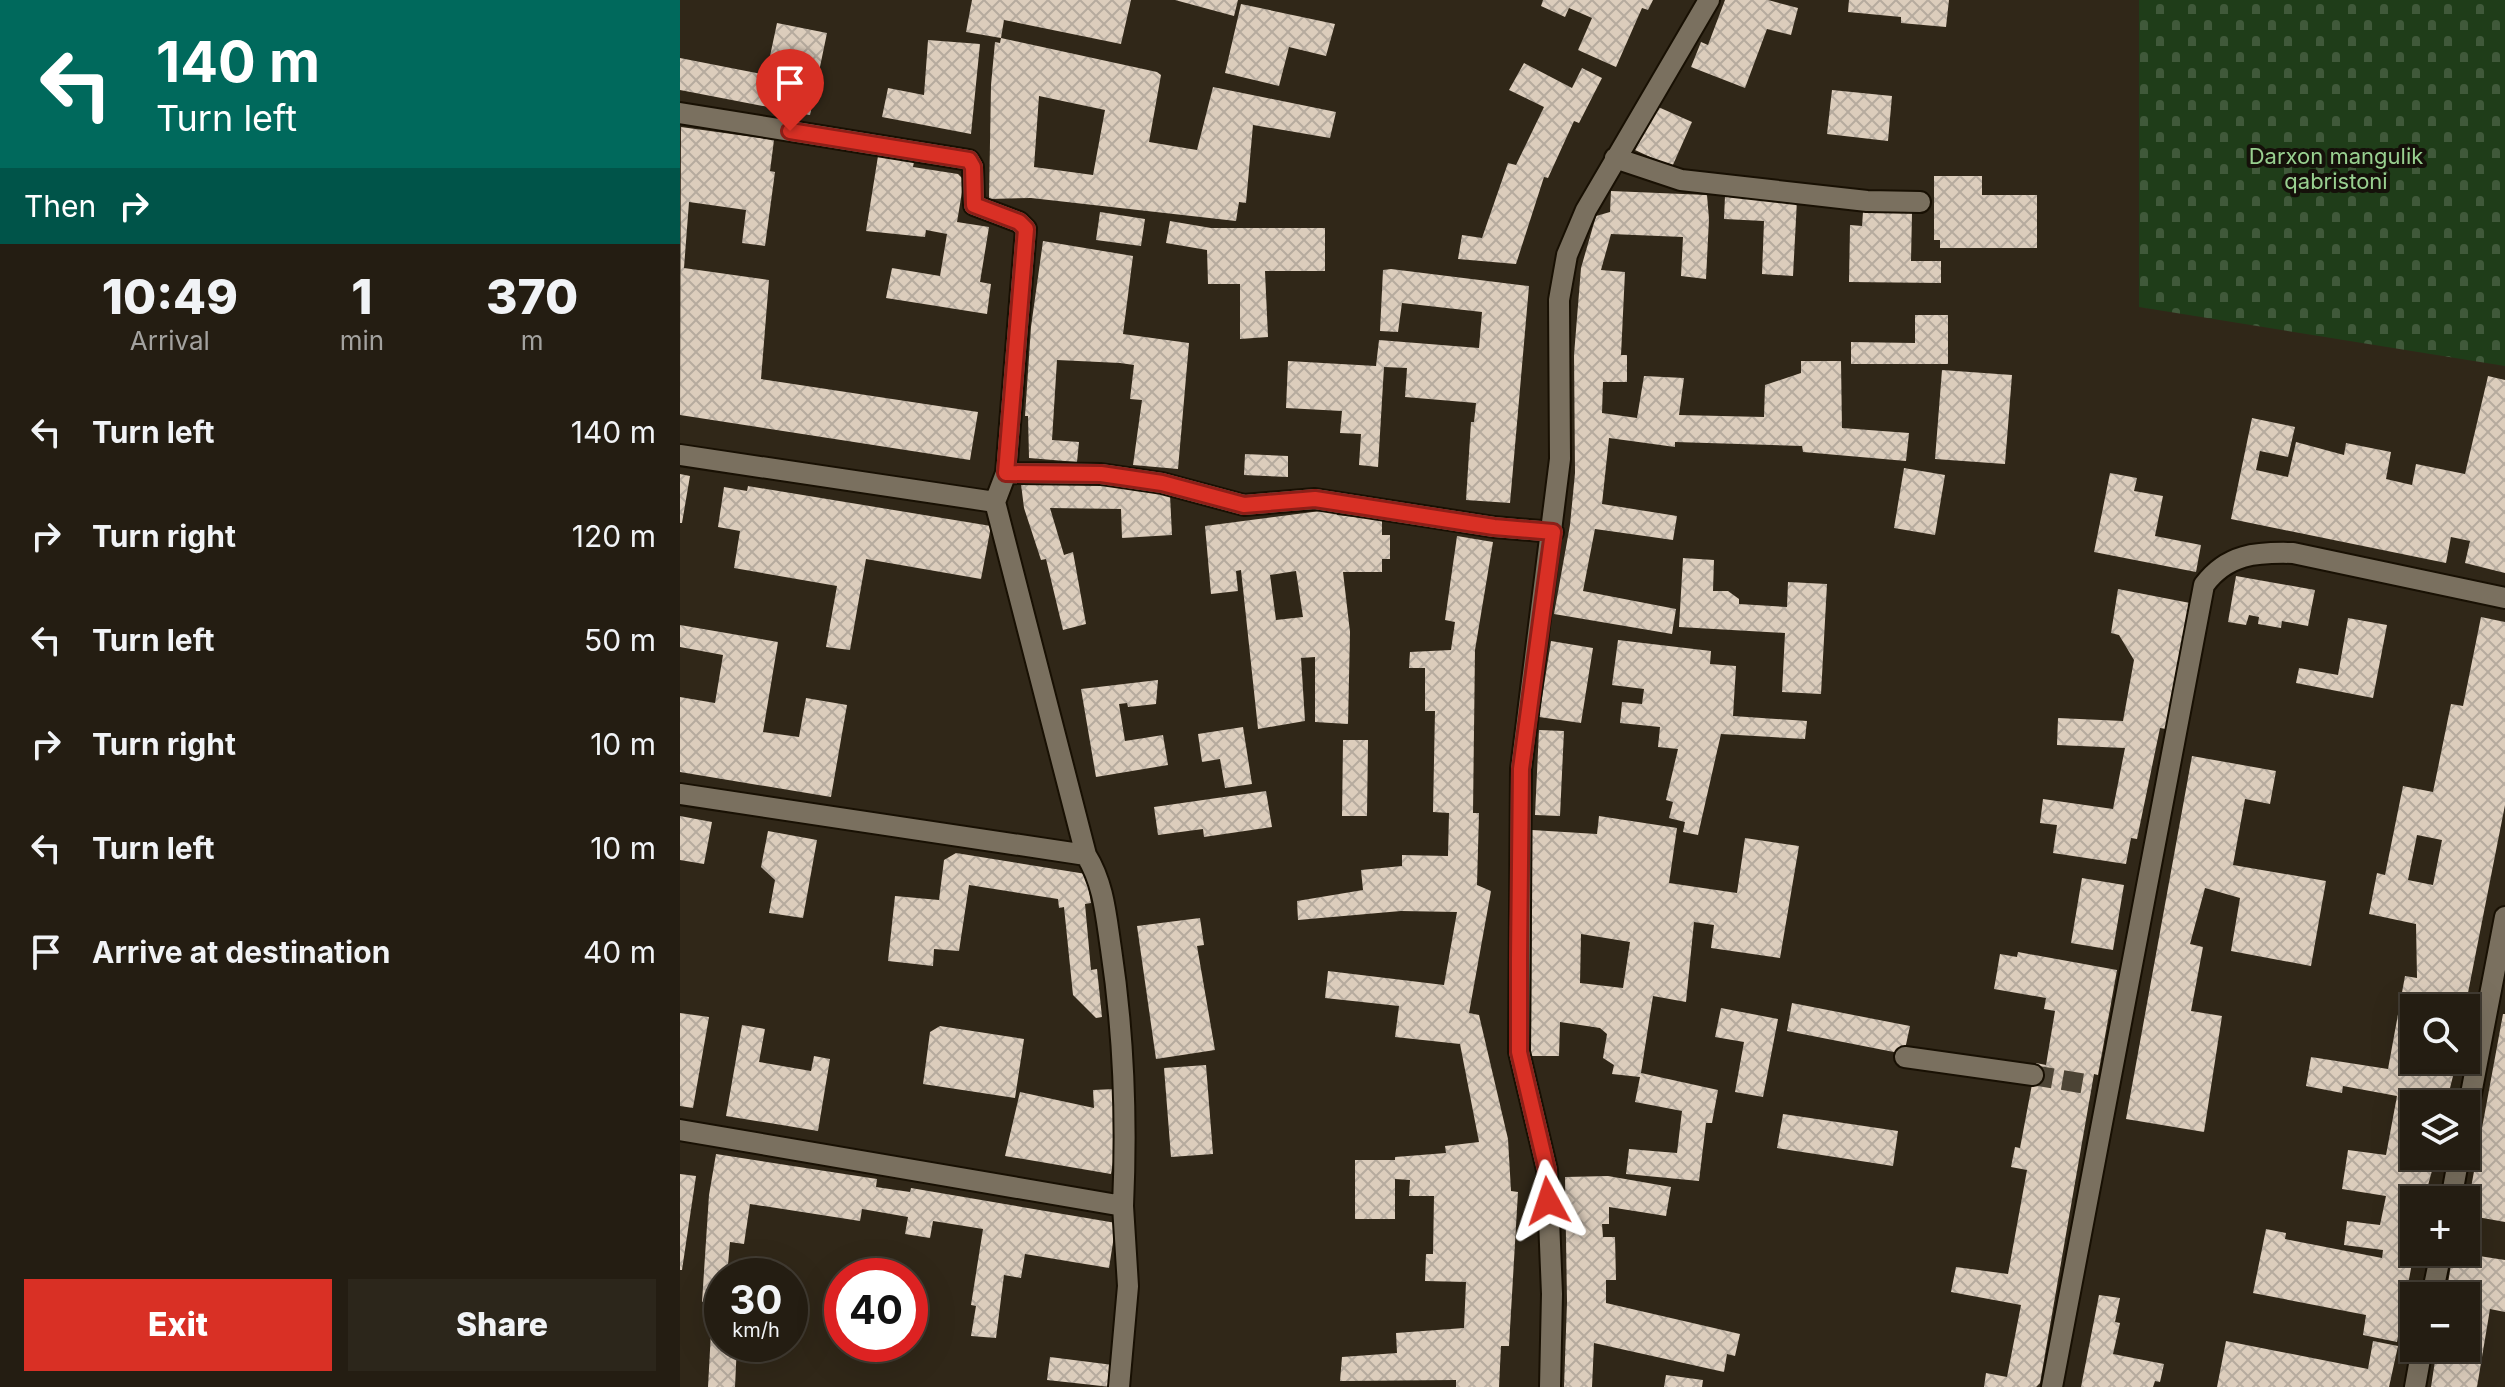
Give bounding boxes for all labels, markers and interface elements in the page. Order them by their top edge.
text: 140 m [156,28,320,96]
icon: left [24,32,128,136]
pin [756,49,824,131]
icon: arrive [768,61,812,105]
text: Turn left [156,96,297,140]
park label: Darxon mangulik qabristoni [2249,143,2423,194]
icon: right [112,184,156,228]
text: Then [24,188,96,224]
text: 10:49 [102,267,238,326]
text: 1 [351,267,373,326]
text: 370 [486,267,578,326]
text: Arrival [130,325,210,356]
text: min [340,325,384,356]
text: m [521,325,543,356]
icon: left [24,410,68,454]
text: Turn left [92,414,214,450]
text: 140 m [571,414,656,450]
icon: right [24,514,68,558]
text: Turn right [92,518,236,554]
text: 120 m [572,518,656,554]
icon: left [24,618,68,662]
text: Turn left [92,622,214,658]
text: 50 m [584,622,656,658]
icon: right [24,722,68,766]
text: Turn right [92,726,236,762]
text: 10 m [590,726,656,762]
icon: left [24,826,68,870]
text: Turn left [92,830,214,866]
text: 10 m [590,830,656,866]
icon: arrive [24,930,68,974]
text: Arrive at destination [92,934,390,970]
text: 40 m [583,934,656,970]
map controls [2400,994,2480,1362]
button: search [2400,994,2480,1074]
button: layers [2400,1090,2480,1170]
position arrow [1506,1159,1590,1243]
button: + [2400,1186,2480,1266]
speed limit sign: 40 [824,1258,928,1362]
text: 30 [730,1275,782,1324]
button: Exit [24,1279,332,1371]
button: Share [348,1279,656,1371]
button: − [2400,1282,2480,1362]
text: km/h [732,1318,780,1342]

